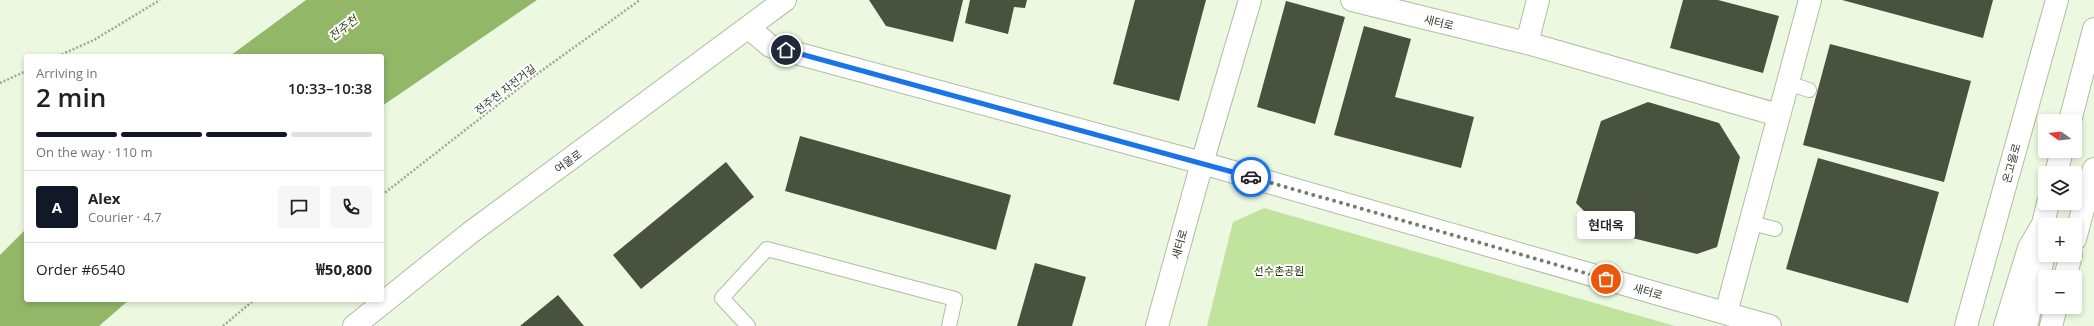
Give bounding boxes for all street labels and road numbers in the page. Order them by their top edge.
street label: 새터로 [1422,11,1456,33]
street label: 전주천 자전거길 [471,60,539,118]
street label: 온고을로 [1999,142,2023,184]
street label: 여울로 [551,146,585,176]
street label: 새터로 [1168,227,1190,261]
street label: 새터로 [1631,280,1665,302]

